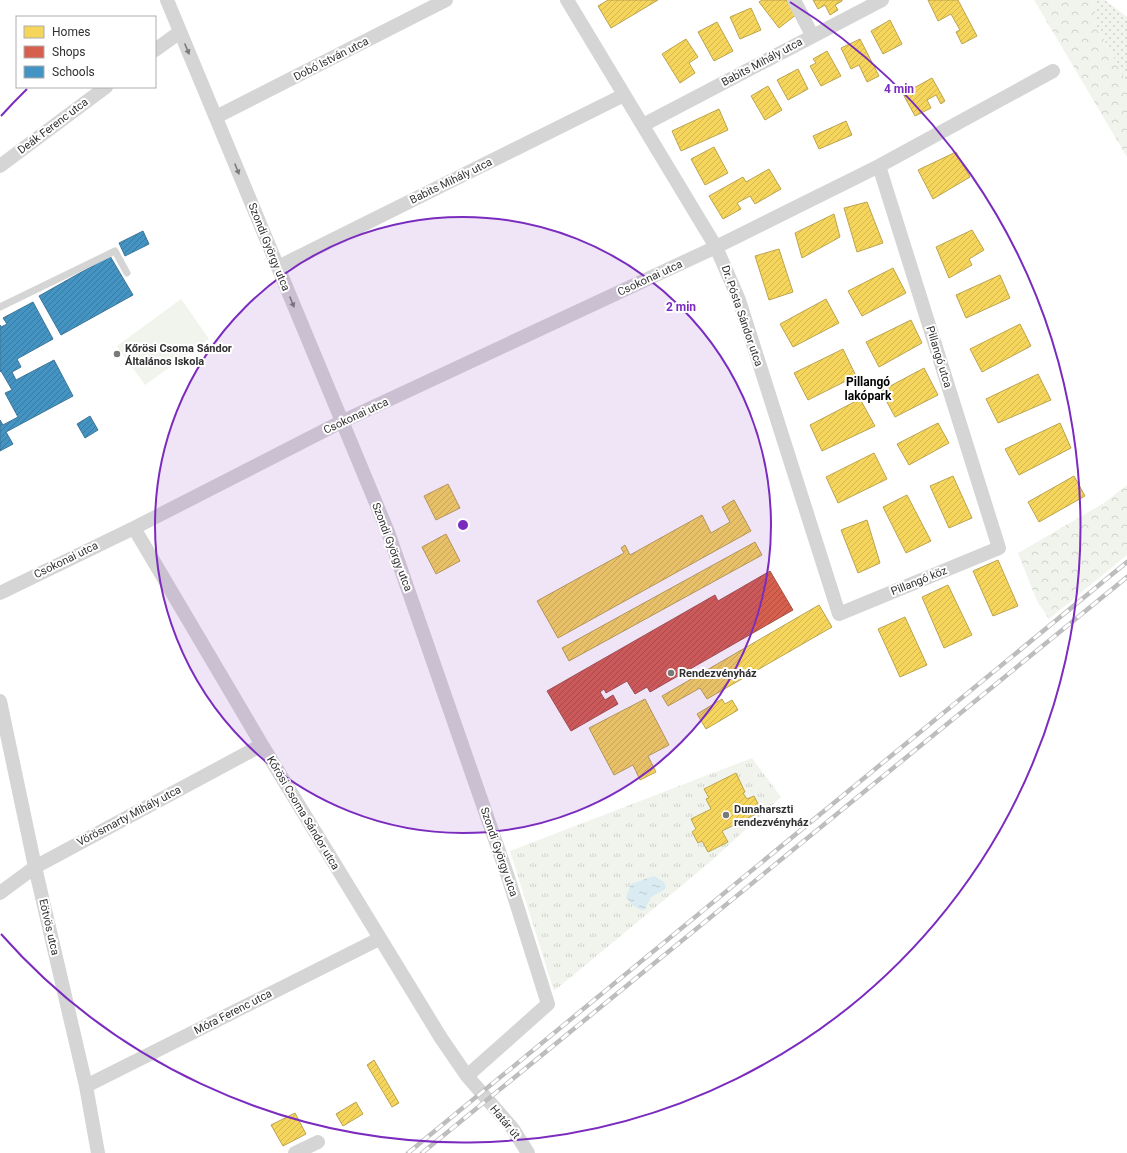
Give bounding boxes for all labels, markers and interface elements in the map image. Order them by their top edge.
legend [16,16,156,88]
text: Homes [52,25,90,39]
street label: Dobó István utca [291,35,371,83]
street label: Babits Mihály utca [719,35,805,89]
one-way arrow [184,43,190,54]
text: Shops [52,45,86,59]
text: Schools [52,65,95,79]
text: 4 min [884,82,914,96]
street label: Deák Ferenc utca [15,95,91,157]
street label: Babits Mihály utca [408,155,494,207]
one-way arrow [235,163,241,175]
street label: Szondi György utca [245,201,293,293]
street label: Csokonai utca [616,257,684,299]
street label: Dr. Pósta Sándor utca [719,264,765,368]
one-way arrow [289,296,295,307]
text: 2 min [666,300,696,314]
street label: Pillangó utca [923,325,955,389]
place label: Kőrösi Csoma Sándor Általános Iskola [125,342,232,368]
marker: Kőrösi Csoma Sándor Általános Iskola [112,349,122,359]
district label: Pillangó lakópark [845,375,892,403]
street label: Csokonai utca [322,395,390,437]
street label: Szondi György utca [369,501,415,593]
centre of rings [456,518,470,532]
street label: Csokonai utca [32,539,100,581]
street label: Pillangó köz [889,564,949,598]
place label: Rendezvényház [679,667,757,680]
marker: Rendezvényház [666,668,676,678]
street label: Kőrösi Csoma Sándor utca [264,754,342,872]
street label: Vörösmarty Mihály utca [75,783,183,849]
place label: Dunaharszti rendezvényház [734,803,809,829]
street label: Szondi György utca [478,805,520,899]
marker: Dunaharszti rendezvényház [721,810,731,820]
street label: Eötvös utca [36,898,62,956]
street label: Móra Ferenc utca [192,987,274,1037]
street label: Határ út [487,1103,523,1142]

